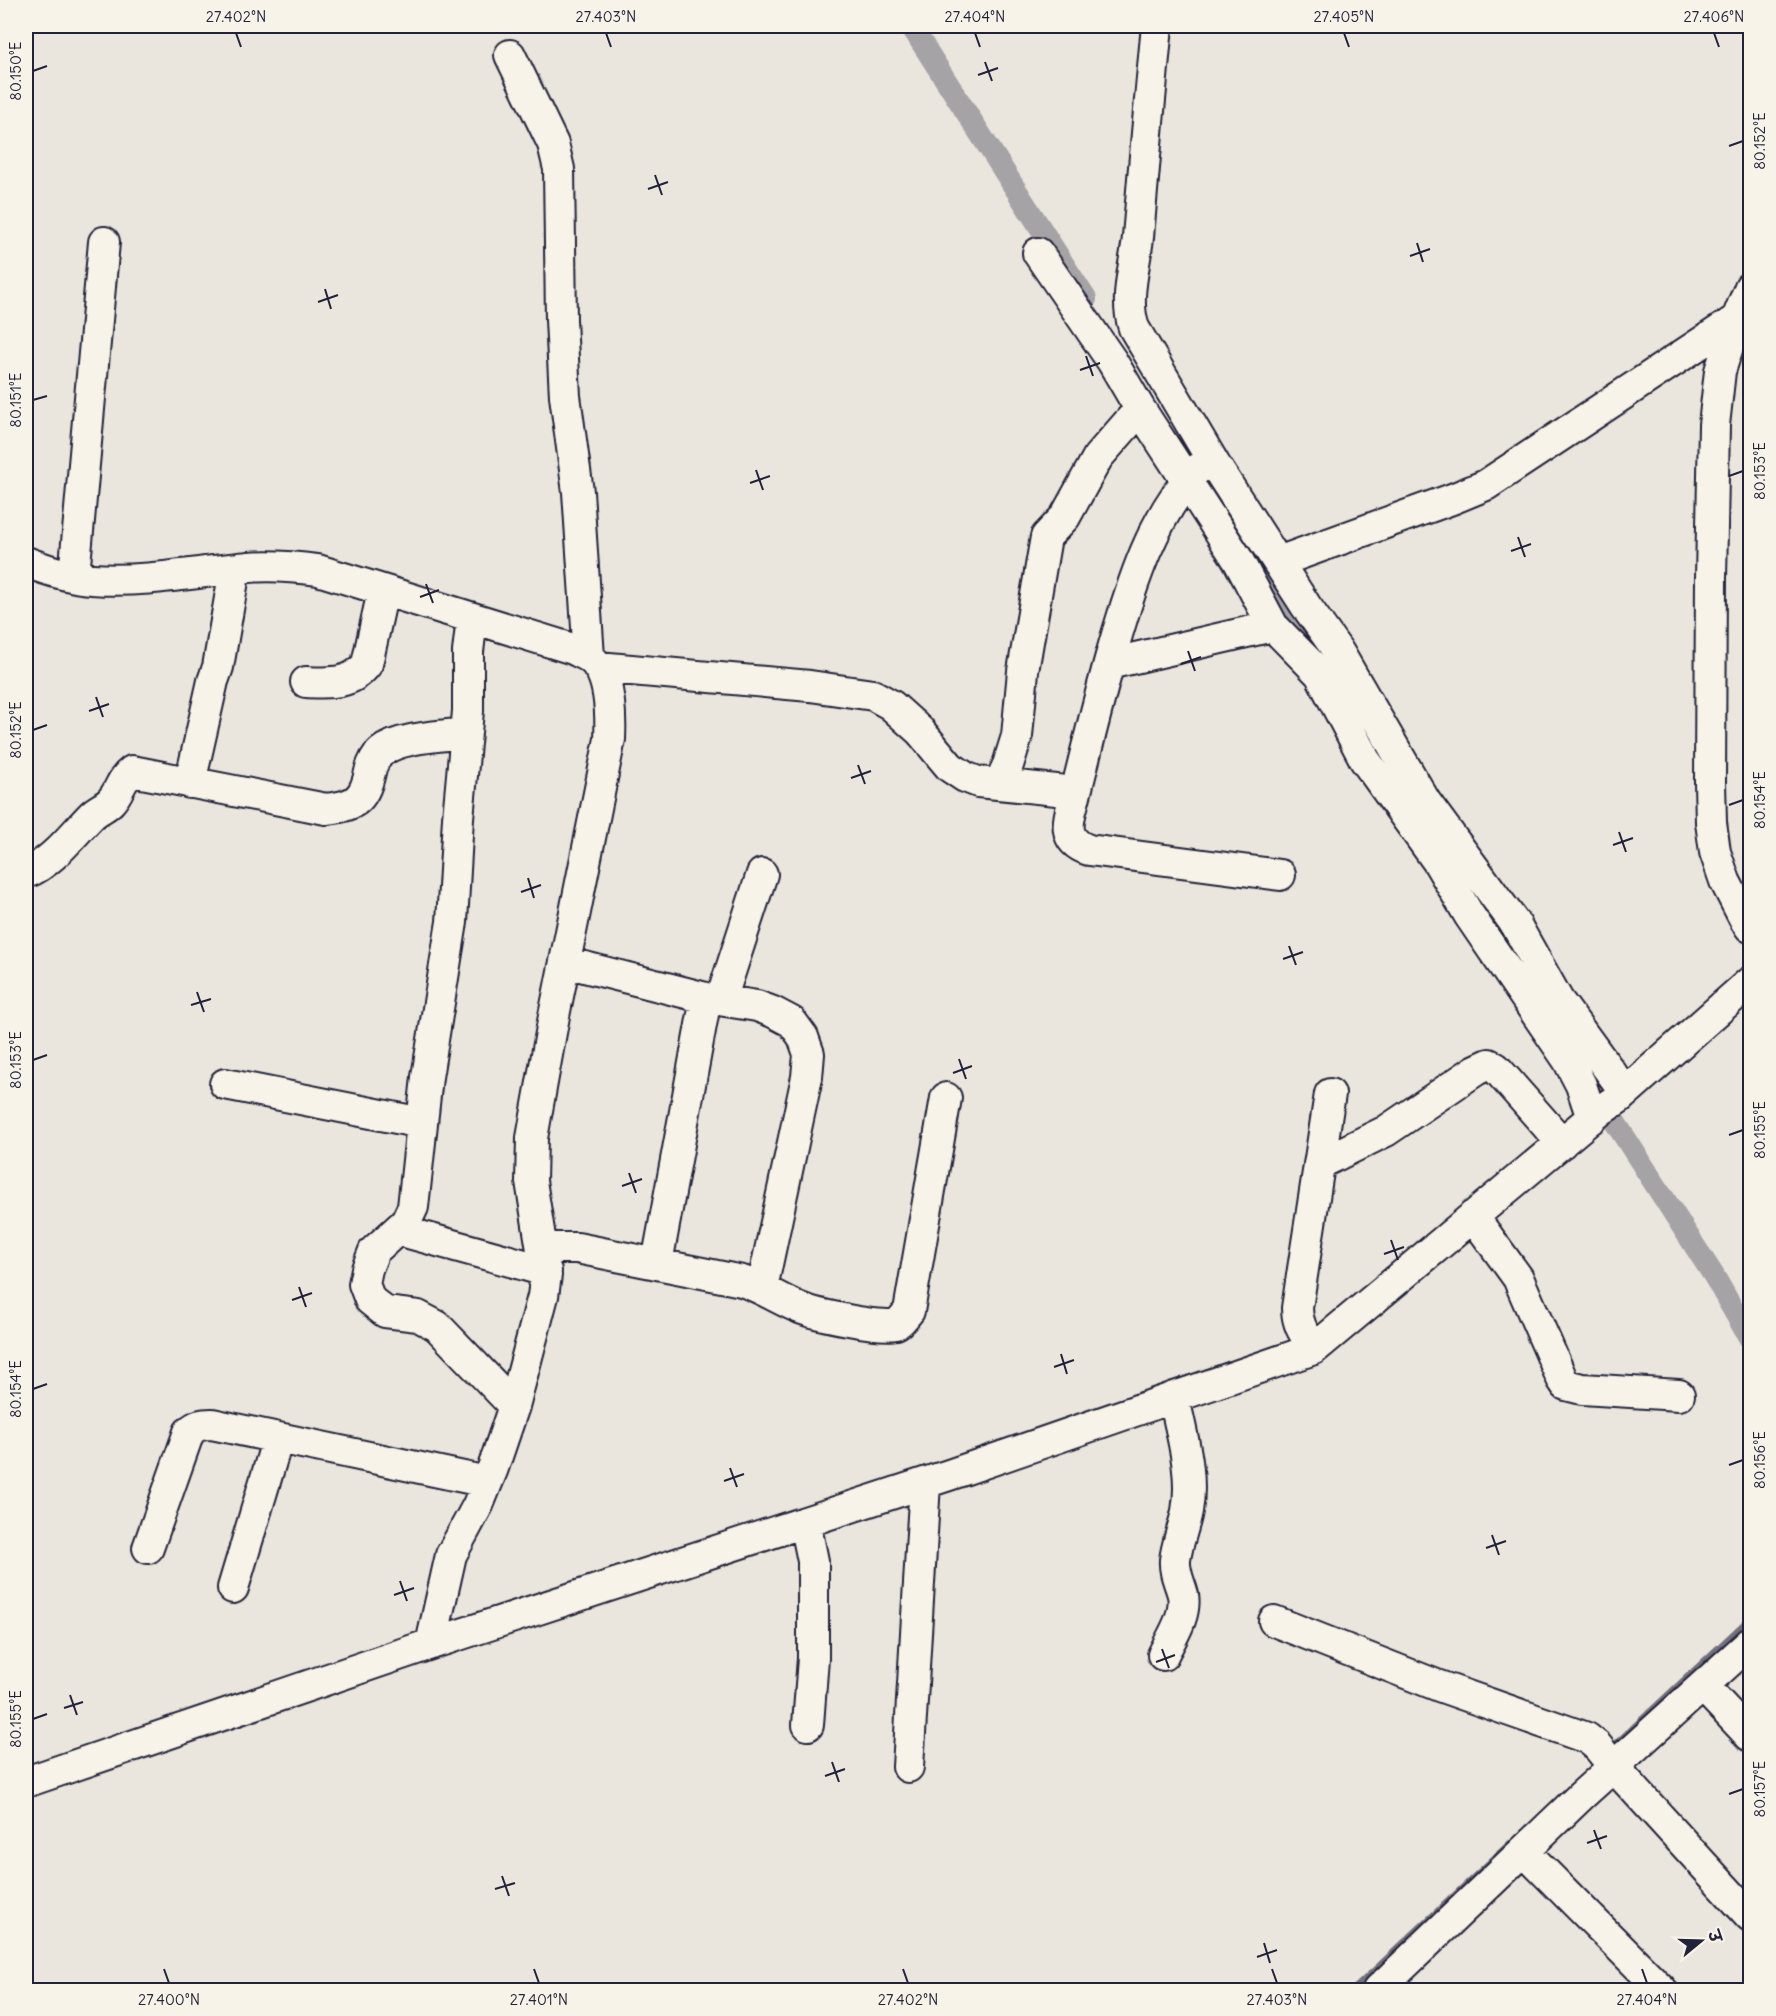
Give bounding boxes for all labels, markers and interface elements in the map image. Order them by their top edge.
text: 27.402°N [206,7,266,26]
text: 27.403°N [576,7,636,26]
text: 27.404°N [945,7,1005,26]
text: 27.405°N [1314,7,1374,26]
text: 27.406°N [1684,7,1744,26]
text: 80.150°E [6,41,25,101]
text: 80.152°E [1750,112,1769,170]
text: 80.151°E [6,372,25,428]
text: 80.153°E [1750,442,1769,500]
text: 80.152°E [6,701,25,759]
text: 80.154°E [1750,771,1769,829]
text: 80.153°E [6,1031,25,1089]
text: 80.155°E [1750,1101,1769,1159]
text: 80.154°E [6,1360,25,1418]
text: 80.156°E [1750,1431,1769,1489]
text: 80.155°E [6,1690,25,1748]
text: 80.157°E [1750,1760,1769,1817]
north arrow [1671,1911,1731,1971]
text: उ [1703,1926,1727,1946]
text: 27.400°N [138,1990,200,2009]
text: 27.401°N [510,1990,568,2009]
text: 27.402°N [878,1990,938,2009]
text: 27.403°N [1247,1990,1307,2009]
text: 27.404°N [1617,1990,1677,2009]

